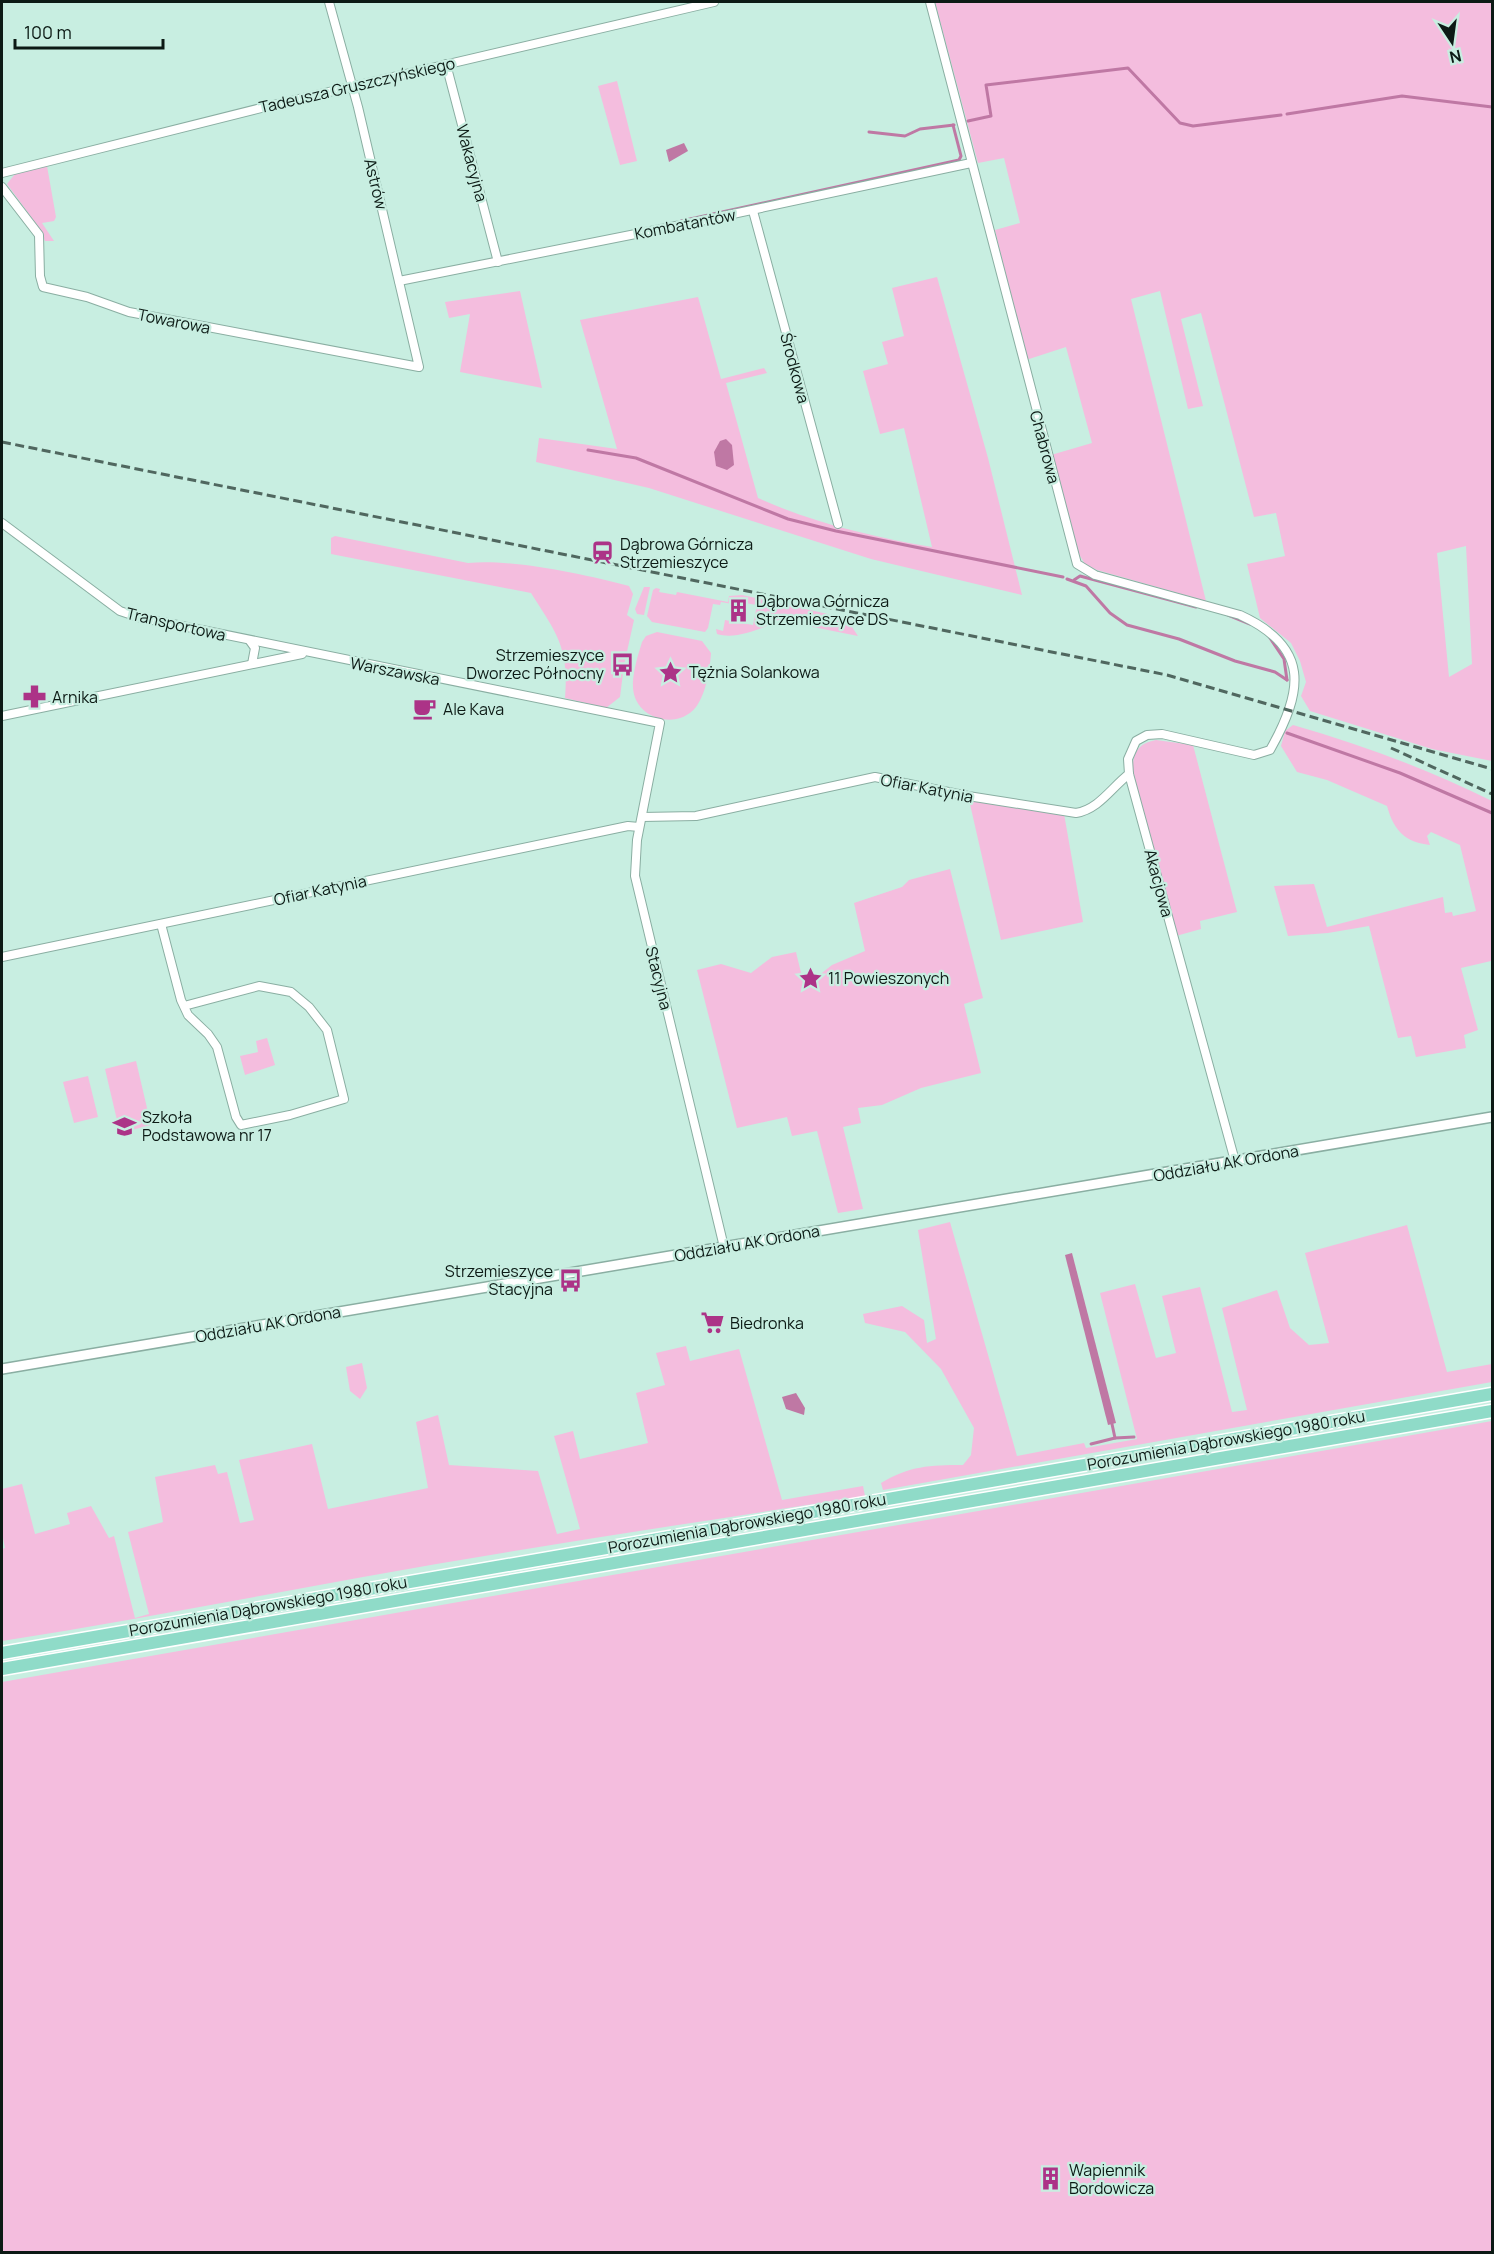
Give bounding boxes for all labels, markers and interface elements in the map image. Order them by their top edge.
scale bar [15,12,164,50]
north arrow [1422,12,1482,72]
text: 100 m [24,20,72,44]
text: N [1447,45,1463,69]
street label: Tadeusza Gruszczyńskiego [257,52,457,118]
street label: Wakacyjna [451,122,493,204]
street label: Astrów [359,156,393,212]
street label: Kombatantów [633,203,737,245]
street label: Towarowa [136,303,212,339]
street label: Środkowa [775,330,815,406]
street label: Chabrowa [1025,408,1065,486]
place label: Dąbrowa Górnicza Strzemieszyce [620,533,753,573]
station icon: Dąbrowa Górnicza Strzemieszyce [589,540,615,566]
place label: Dąbrowa Górnicza Strzemieszyce DS [756,590,889,630]
building icon: Dąbrowa Górnicza Strzemieszyce DS [725,597,751,623]
street label: Transportowa [124,602,228,646]
place label: Strzemieszyce Dworzec Północny [466,644,605,684]
bus stop icon: Strzemieszyce Dworzec Północny [609,651,635,677]
street label: Warszawska [348,652,442,690]
place icon: Tężnia Solankowa [658,659,684,685]
place label: Tężnia Solankowa [689,661,820,683]
pharmacy icon: Arnika [21,684,47,710]
place label: Arnika [52,686,98,708]
cafe icon: Ale Kava [412,696,438,722]
place label: Ale Kava [443,698,504,720]
street label: Ofiar Katynia [879,768,975,808]
street label: Akacjowa [1139,847,1179,919]
street label: Ofiar Katynia [272,869,368,911]
street label: Stacyjna [641,944,677,1012]
place icon: 11 Powieszonych [797,965,823,991]
place label: 11 Powieszonych [828,967,949,989]
place label: Szkoła Podstawowa nr 17 [142,1106,272,1146]
school or university icon: Szkoła Podstawowa nr 17 [111,1113,137,1139]
street label: Oddziału AK Ordona [1152,1139,1300,1187]
street label: Oddziału AK Ordona [673,1219,821,1267]
place label: Strzemieszyce Stacyjna [445,1260,553,1300]
bus stop icon: Strzemieszyce Stacyjna [558,1267,584,1293]
street label: Oddziału AK Ordona [194,1300,342,1348]
supermarket icon: Biedronka [699,1310,725,1336]
place label: Biedronka [730,1312,804,1334]
street label: Porozumienia Dąbrowskiego 1980 roku [1085,1405,1367,1475]
street label: Porozumienia Dąbrowskiego 1980 roku [606,1488,888,1558]
street label: Porozumienia Dąbrowskiego 1980 roku [127,1571,409,1641]
place label: Wapiennik Bordowicza [1069,2159,1154,2199]
building icon: Wapiennik Bordowicza [1038,2166,1064,2192]

